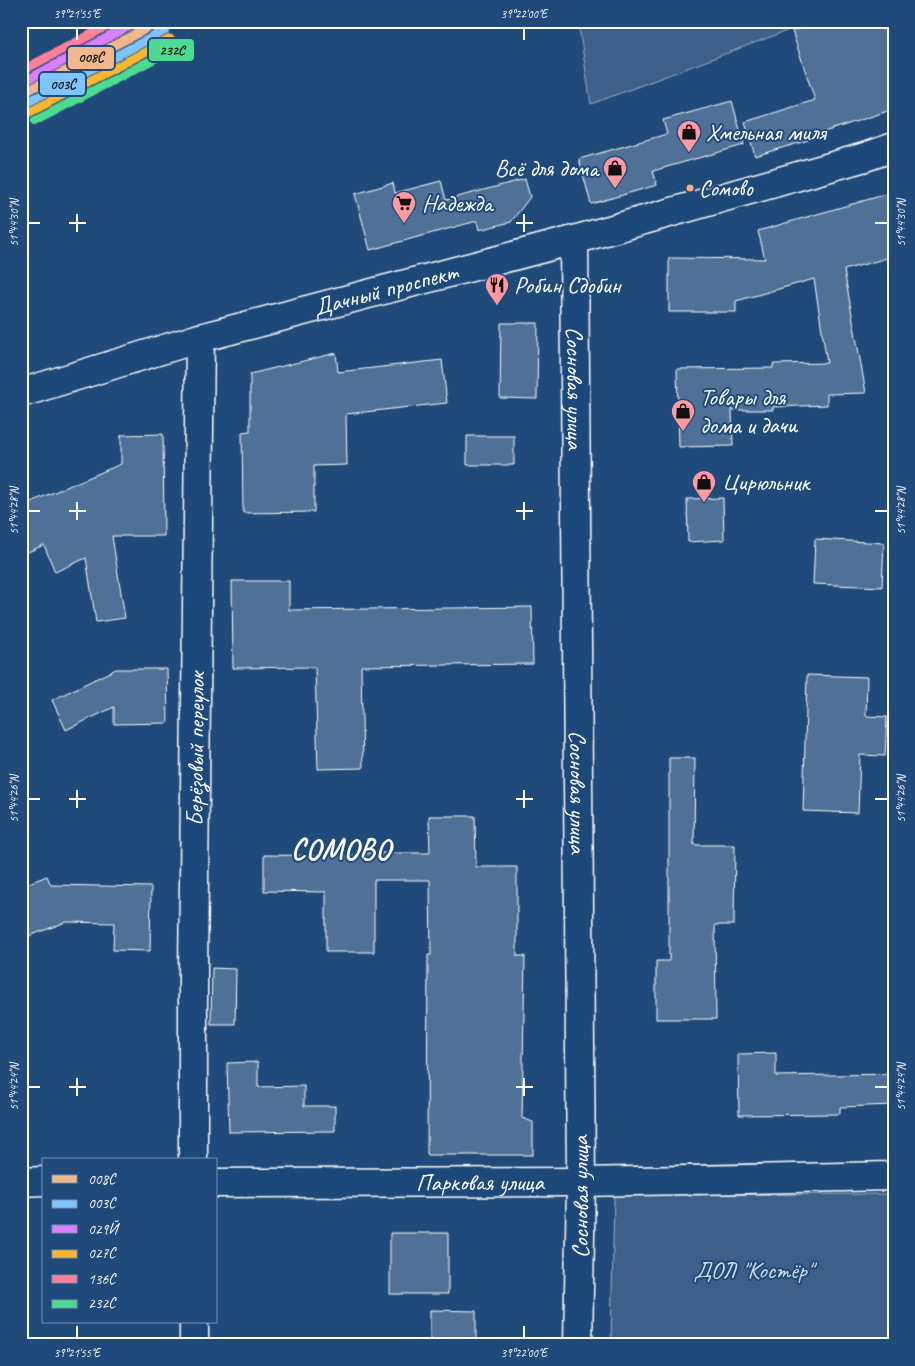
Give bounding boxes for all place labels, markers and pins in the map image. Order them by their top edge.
place label: Хмельная миля [706,117,827,147]
shop icon: Хмельная миля [676,119,702,153]
place label: Всё для дома [495,153,600,183]
shop icon: Всё для дома [602,155,628,189]
place label: Сомово [699,174,754,203]
marker: Сомово [685,183,695,193]
place label: Надежда [422,188,494,218]
supermarket icon: Надежда [391,190,417,224]
place label: Робин Сдобин [514,270,622,300]
restaurant icon: Робин Сдобин [484,272,510,306]
place label: Товары для дома и дачи [700,382,798,440]
shop icon: Товары для дома и дачи [670,398,696,432]
place label: Цирюльник [722,467,812,497]
shop icon: Цирюльник [691,469,717,503]

